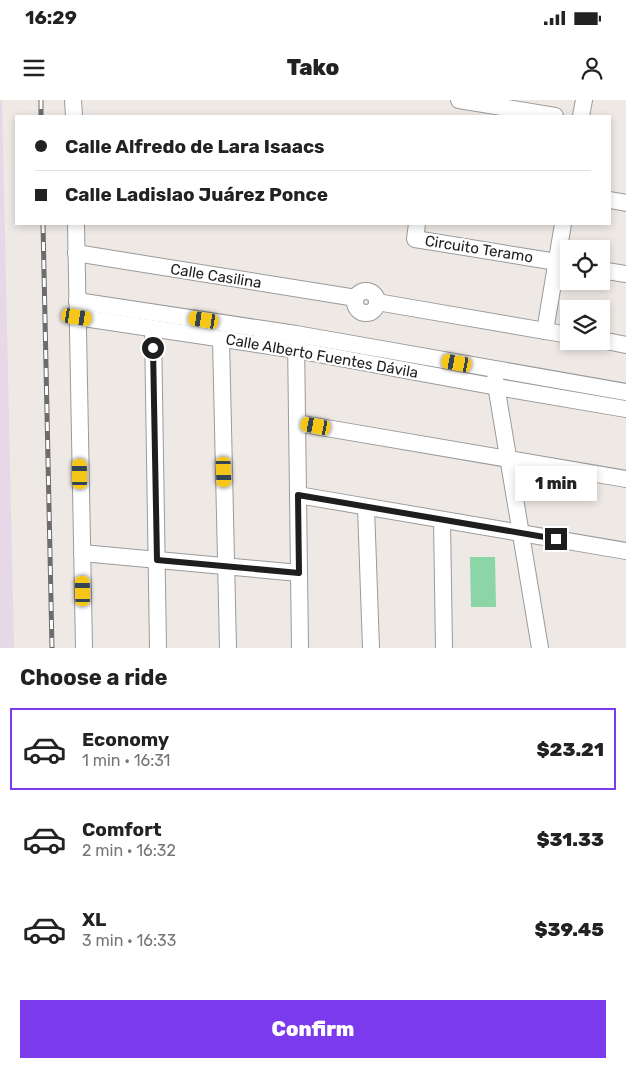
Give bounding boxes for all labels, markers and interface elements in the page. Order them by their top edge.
text: 16:29 [25,6,77,29]
icon: menu [20,54,48,82]
text: Tako [287,54,339,81]
icon: person [578,54,606,82]
text: Calle Alfredo de Lara Isaacs [65,135,325,158]
text: Calle Ladislao Juárez Ponce [65,183,328,206]
street label: Circuito Teramo [424,232,534,266]
map controls [560,240,610,350]
button: locate [560,240,610,290]
street label: Calle Casilina [169,260,263,292]
button: layers [560,300,610,350]
car [61,307,92,327]
car [188,310,219,330]
street label: Calle Alberto Fuentes Dávila [224,330,420,382]
route start [142,337,164,359]
car [440,353,473,373]
car [299,416,332,436]
car [215,457,232,487]
car [72,459,87,489]
callout: 1 min [515,466,597,502]
text: 1 min [535,474,577,493]
route end [545,528,567,550]
car [75,576,90,606]
text: Choose a ride [20,664,167,691]
icon: car [22,727,67,772]
text: Economy [82,728,169,751]
text: $23.21 [537,738,604,761]
text: 1 min · 16:31 [82,751,170,770]
icon: car [22,817,67,862]
text: Comfort [82,818,162,841]
text: $31.33 [536,828,604,851]
text: 2 min · 16:32 [82,841,176,860]
icon: car [22,907,67,952]
text: XL [82,908,106,931]
text: $39.45 [534,918,604,941]
text: 3 min · 16:33 [82,931,176,950]
button: Confirm [20,1000,606,1058]

